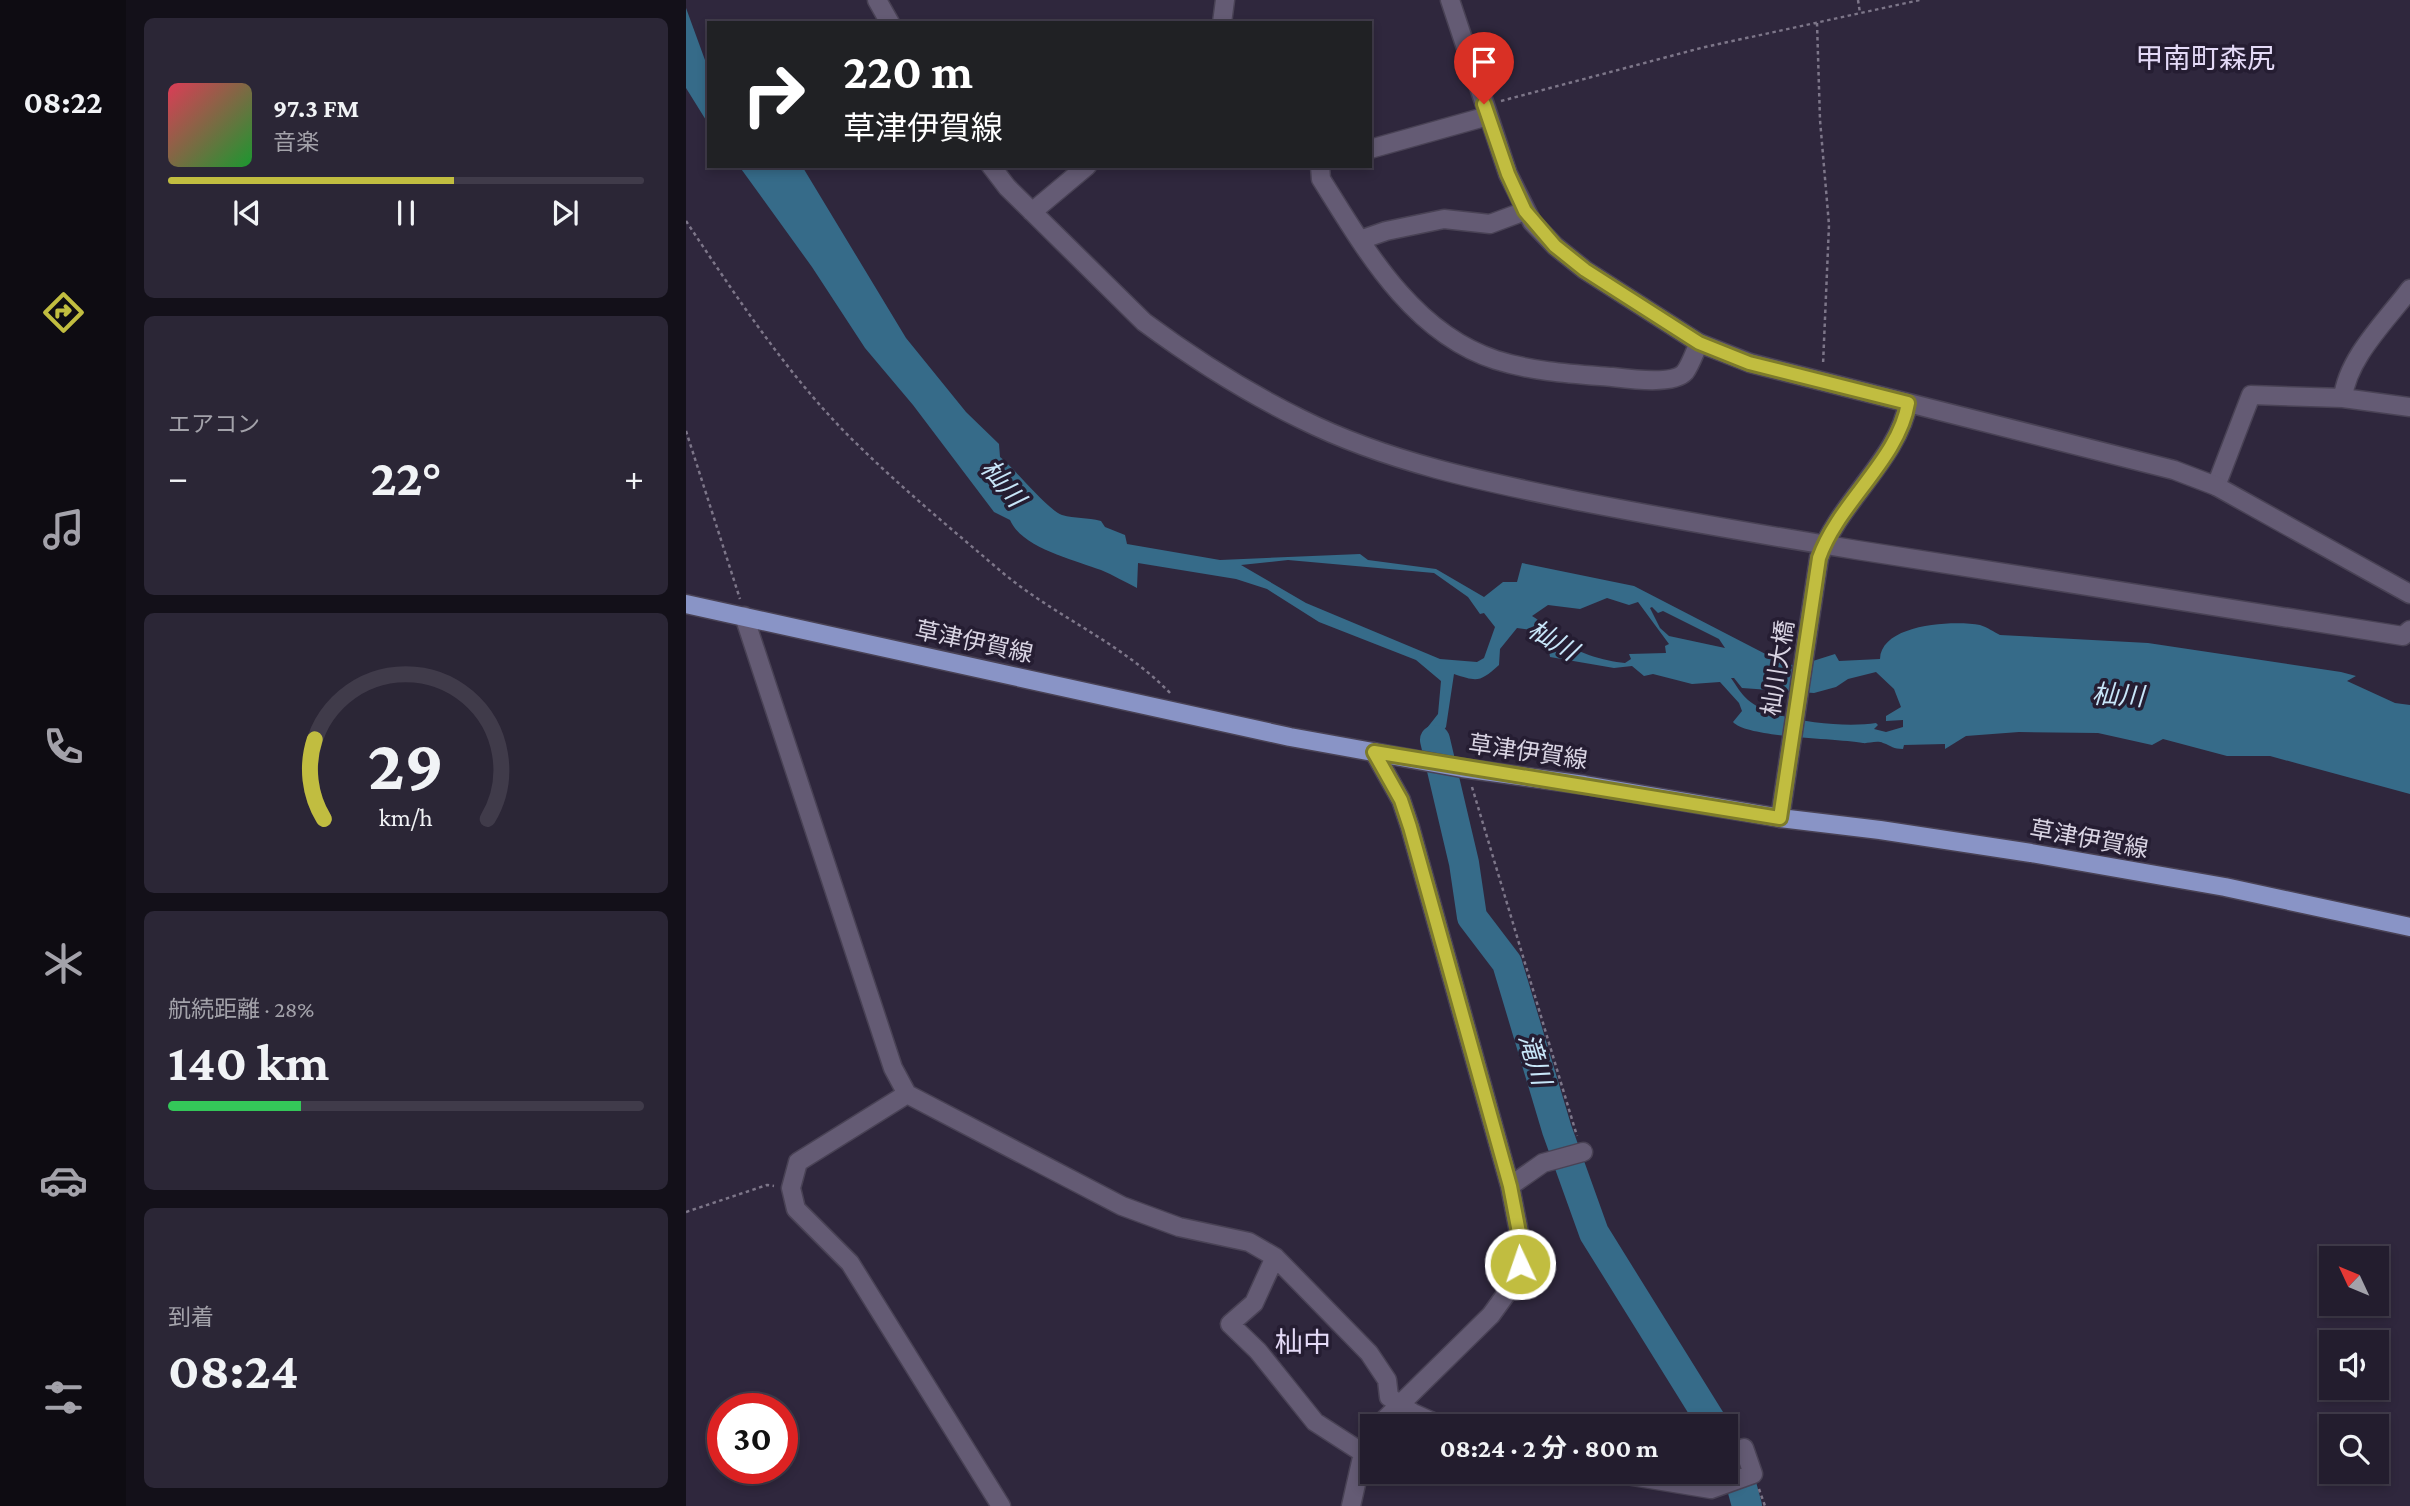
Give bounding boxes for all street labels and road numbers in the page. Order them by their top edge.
street label: 草津伊賀線 [913,616,1036,667]
street label: 杣川大橋 [1757,618,1798,717]
street label: 草津伊賀線 [1467,730,1589,773]
street label: 草津伊賀線 [2028,815,2151,862]

